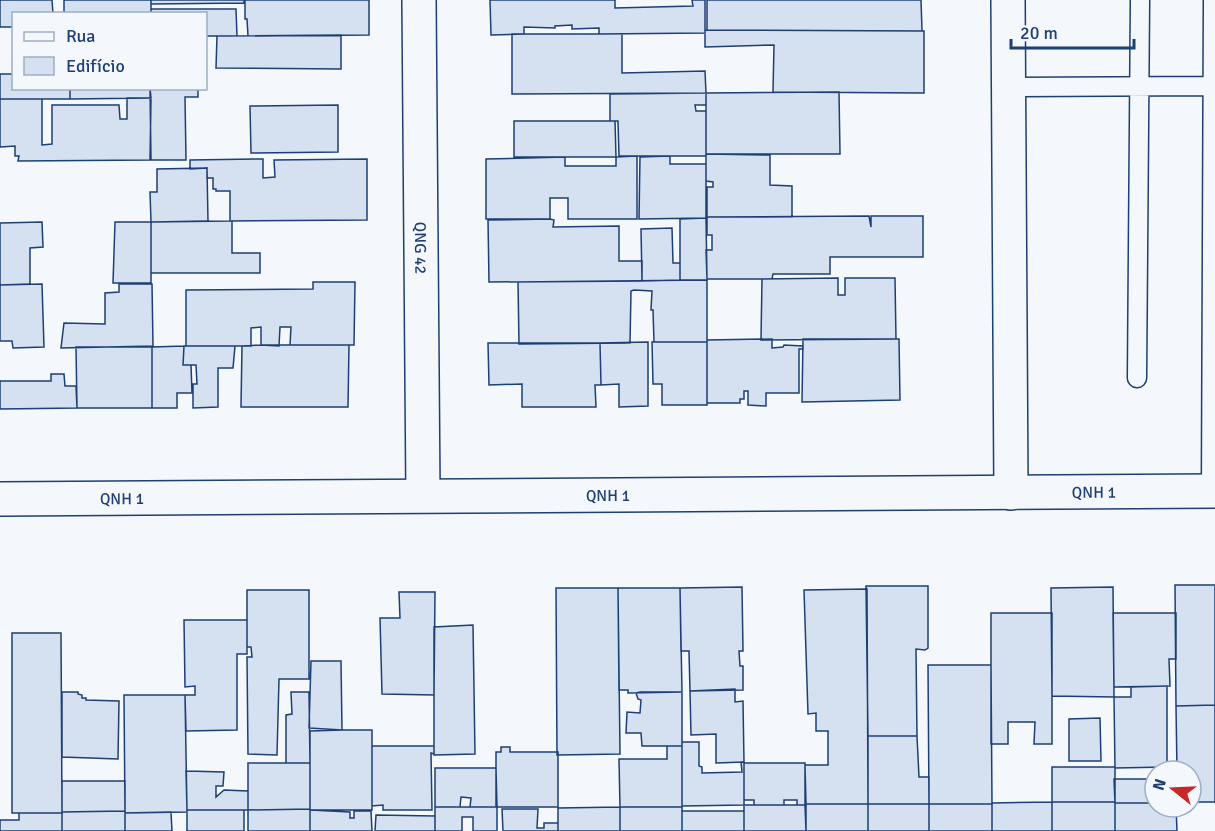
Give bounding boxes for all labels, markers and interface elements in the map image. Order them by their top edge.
legend [12,12,207,90]
scale bar [1011,12,1134,50]
text: 20 m [1020,22,1058,44]
text: Rua [66,25,95,47]
text: Edifício [66,55,125,77]
street label: QNG 42 [410,222,430,274]
street label: QNH 1 [1072,483,1116,503]
street label: QNH 1 [586,486,630,506]
street label: QNH 1 [100,489,144,509]
north arrow [1143,759,1203,819]
text: N [1148,776,1171,793]

